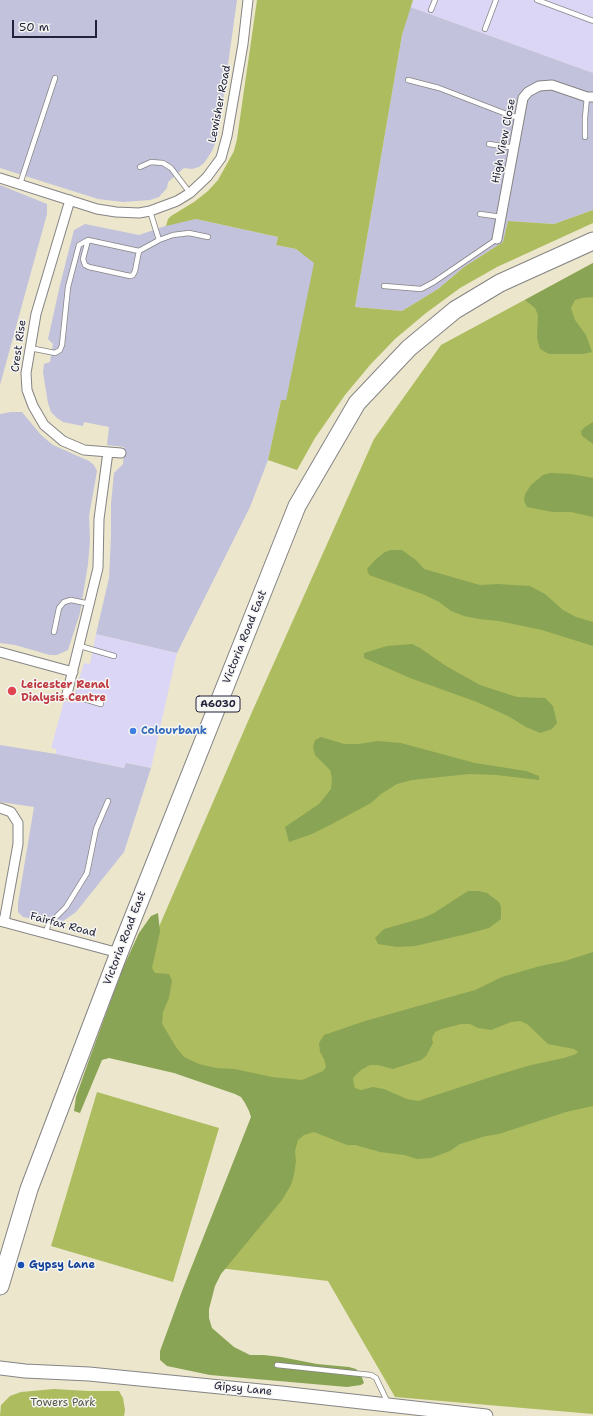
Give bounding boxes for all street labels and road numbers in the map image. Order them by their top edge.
street label: Lewisher Road [206,64,234,144]
street label: High View Close [489,98,519,184]
street label: Crest Rise [9,319,29,373]
street label: Victoria Road East [220,588,270,686]
road number: A6030 [196,696,240,712]
street label: Victoria Road East [101,889,149,987]
street label: Fairfax Road [29,910,97,940]
street label: Gipsy Lane [213,1379,273,1399]

